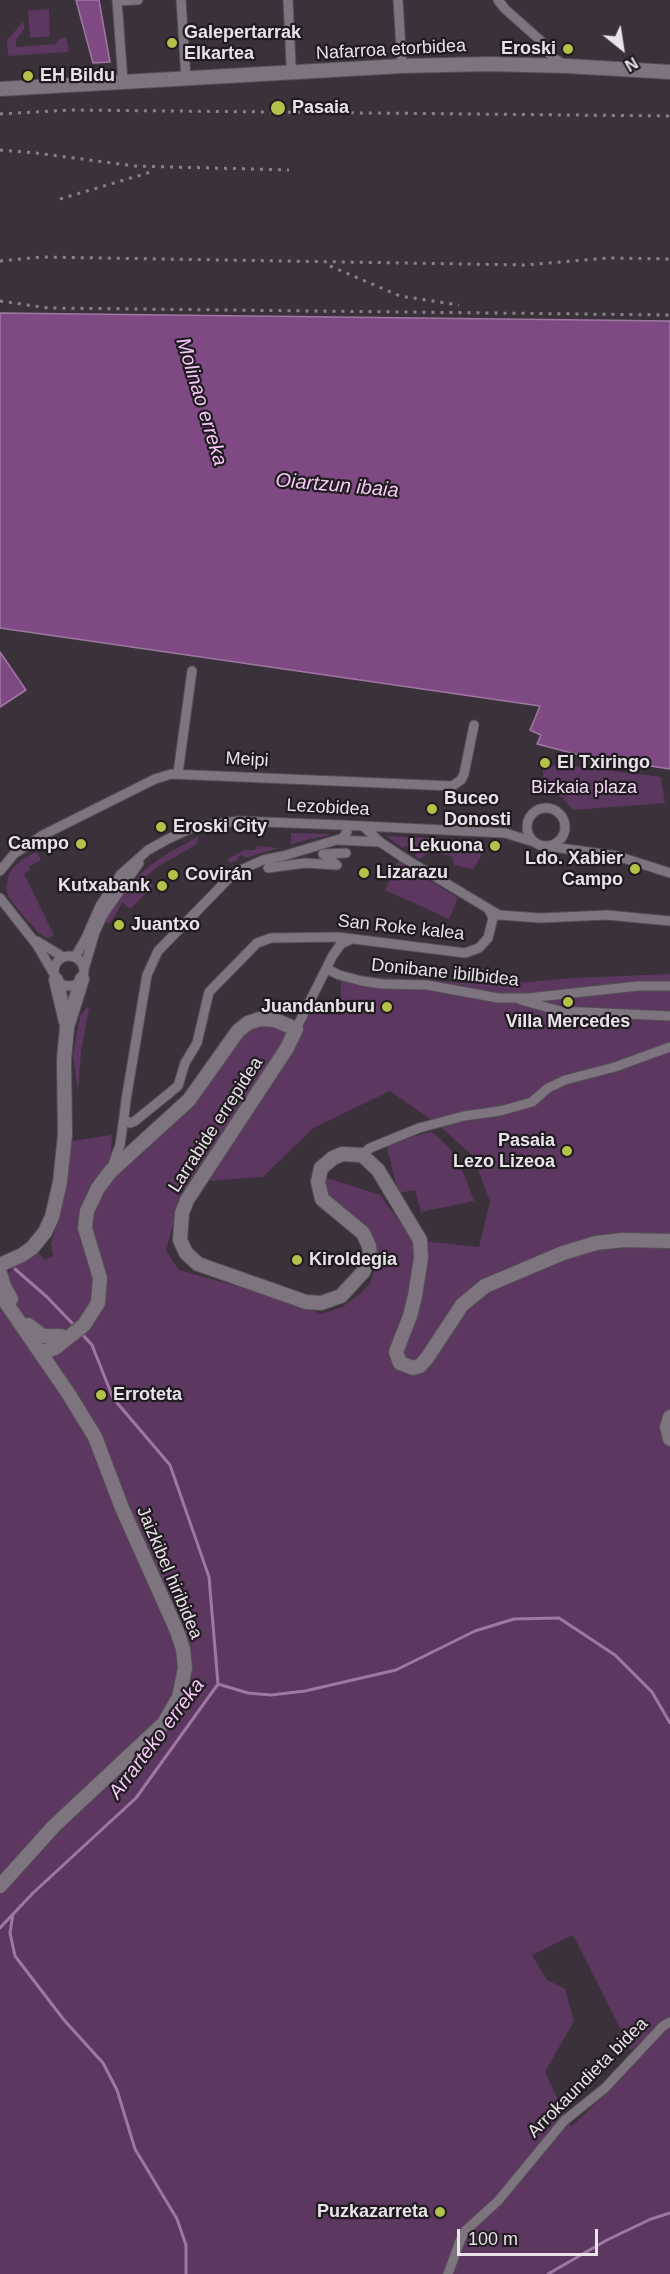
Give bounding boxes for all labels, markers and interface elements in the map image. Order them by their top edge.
north arrow [592,18,652,78]
place label: Galepertarrak Elkartea [184,22,301,64]
street label: Nafarroa etorbidea [315,35,467,65]
marker: Galepertarrak Elkartea [165,36,179,50]
place label: Eroski [501,38,556,60]
marker: Eroski [561,42,575,56]
text: N [622,54,641,74]
place label: EH Bildu [40,65,115,87]
marker: EH Bildu [21,69,35,83]
place label: Pasaia [292,97,349,119]
marker: Pasaia [269,99,287,117]
water label: Molinao erreka [170,335,232,469]
water label: Oiartzun ibaia [274,469,400,503]
street label: Meipi [225,748,269,772]
place label: El Txiringo [557,752,650,774]
marker: El Txiringo [538,756,552,770]
park label: Bizkaia plaza [531,777,637,799]
place label: Buceo Donosti [444,788,511,830]
street label: Lezobidea [286,795,370,821]
marker: Buceo Donosti [425,802,439,816]
place label: Eroski City [173,816,267,838]
marker: Eroski City [154,820,168,834]
place label: Campo [8,833,69,855]
place label: Lekuona [409,835,483,857]
marker: Campo [74,837,88,851]
marker: Lekuona [488,839,502,853]
place label: Ldo. Xabier Campo [525,848,623,890]
place label: Lizarazu [376,862,448,884]
marker: Ldo. Xabier Campo [628,862,642,876]
place label: Covirán [185,864,252,886]
marker: Lizarazu [357,866,371,880]
marker: Covirán [166,868,180,882]
place label: Kutxabank [58,875,150,897]
marker: Kutxabank [155,879,169,893]
street label: San Roke kalea [337,911,465,945]
place label: Juantxo [131,914,200,936]
marker: Juantxo [112,918,126,932]
street label: Donibane ibilbidea [370,955,520,991]
marker: Villa Mercedes [561,995,575,1009]
place label: Juandanburu [261,996,375,1018]
marker: Juandanburu [380,1000,394,1014]
place label: Villa Mercedes [506,1011,630,1033]
street label: Larrabide errepidea [164,1053,268,1197]
place label: Pasaia Lezo Lizeoa [453,1130,555,1172]
marker: Pasaia Lezo Lizeoa [560,1144,574,1158]
place label: Kiroldegia [309,1249,397,1271]
marker: Kiroldegia [290,1253,304,1267]
place label: Erroteta [113,1384,182,1406]
marker: Erroteta [94,1388,108,1402]
street label: Jaizkibel hiribidea [131,1503,207,1643]
water label: Arrarteko erreka [104,1674,210,1804]
street label: Arrokaundieta bidea [523,2013,653,2143]
place label: Puzkazarreta [317,2201,428,2223]
marker: Puzkazarreta [433,2205,447,2219]
scale bar [460,2217,601,2255]
text: 100 m [468,2229,518,2249]

